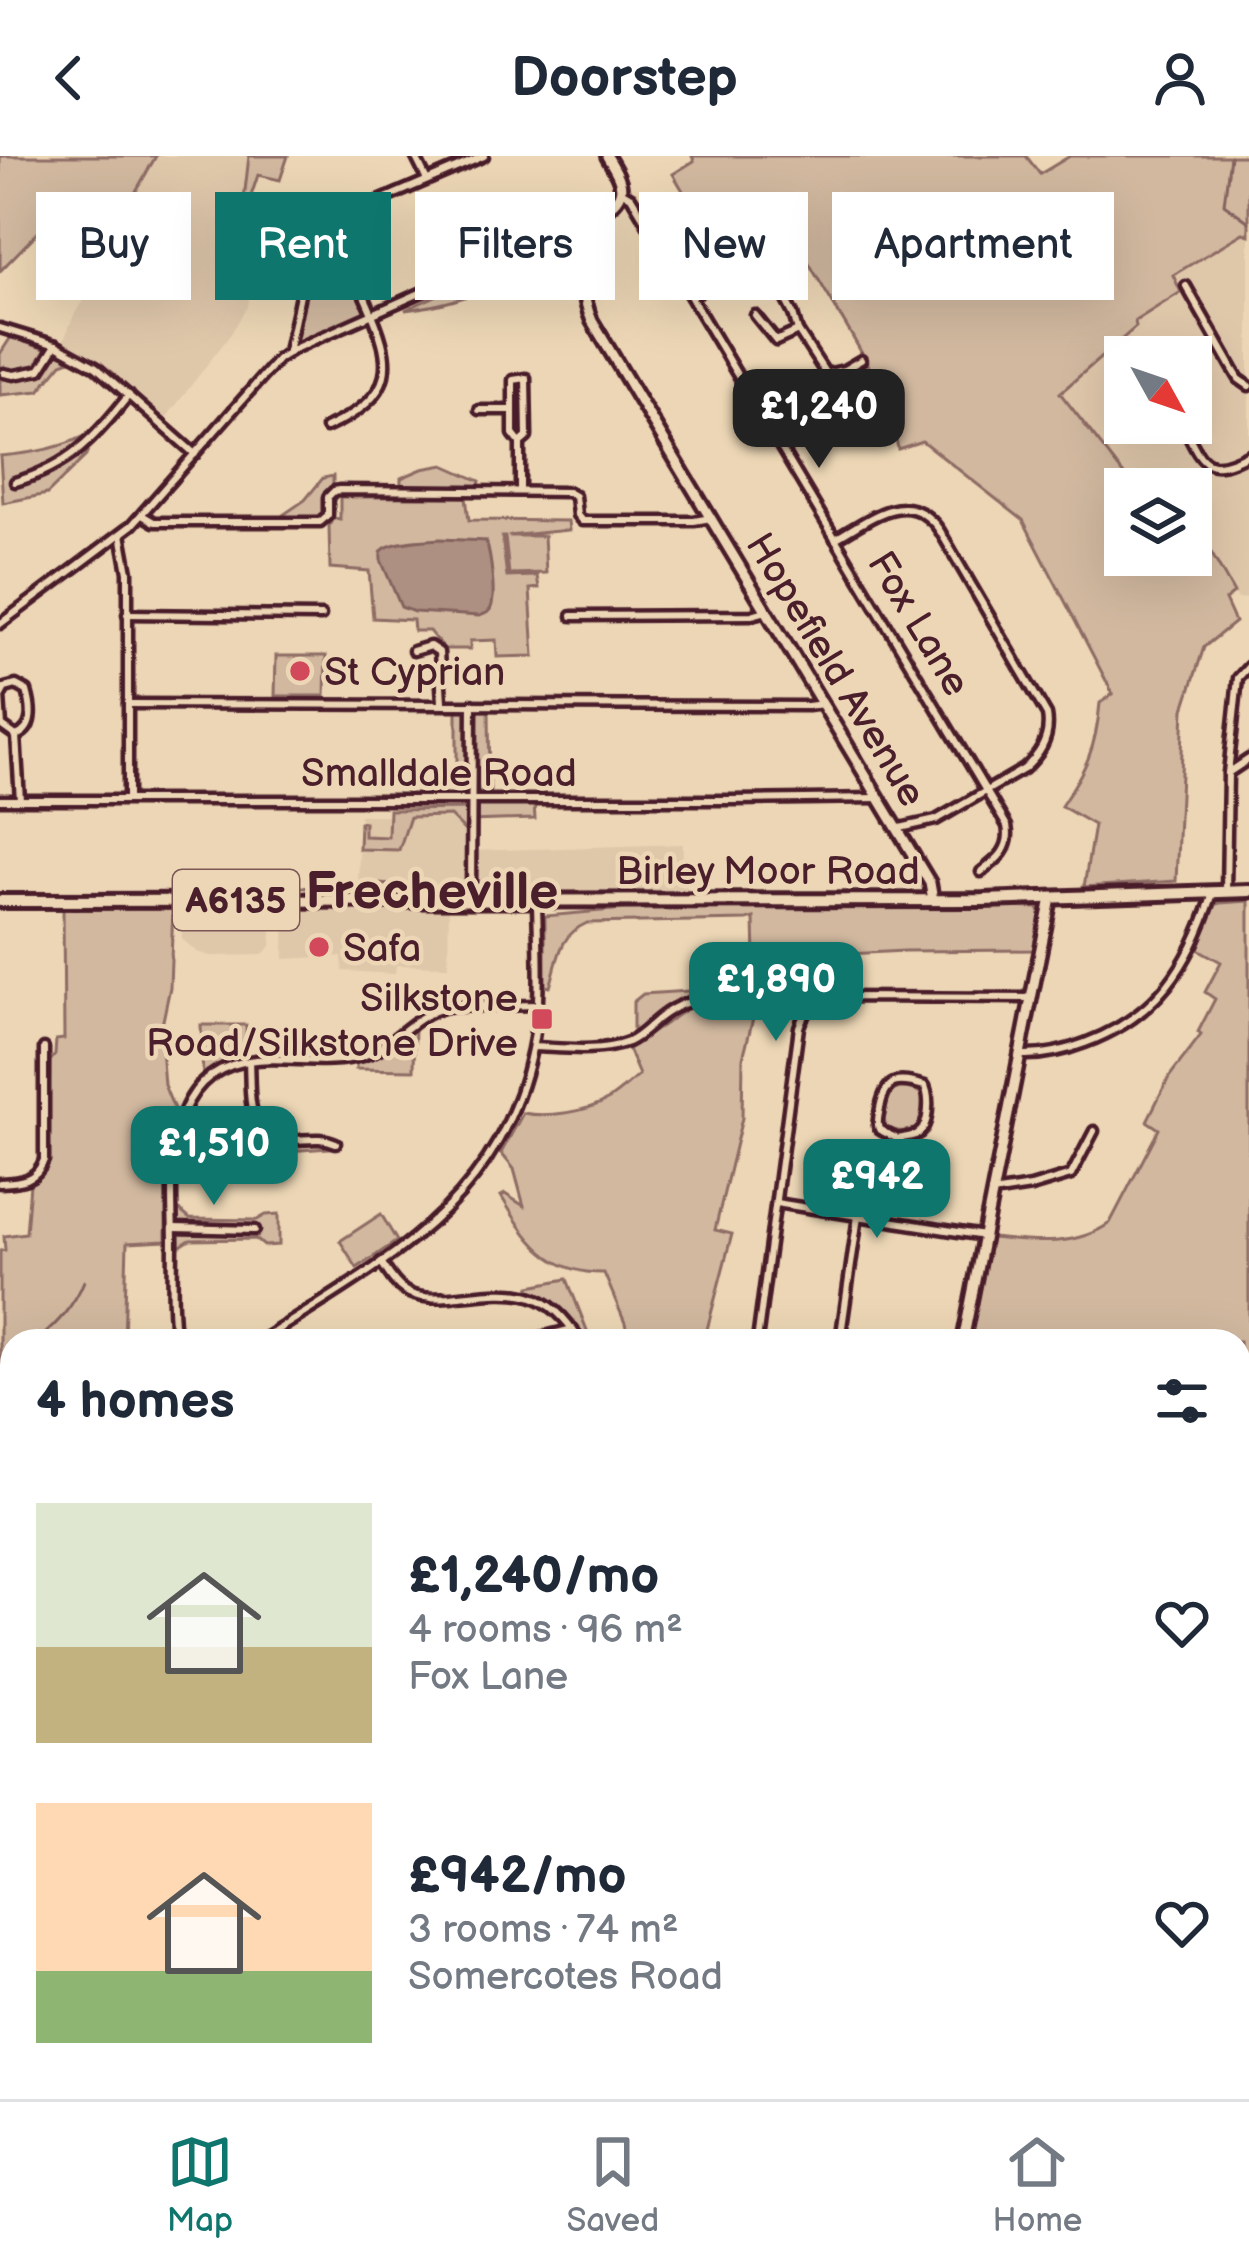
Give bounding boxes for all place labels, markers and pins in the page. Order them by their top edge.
pin: £1,240 [721,369,917,471]
place label: St Cyprian [324,650,505,697]
marker: St Cyprian [287,658,313,684]
place label: Safa [343,926,421,973]
marker: Safa [306,934,332,960]
pin: £1,890 [678,942,874,1044]
place label: Silkstone Road/Silkstone Drive [146,976,518,1068]
marker: Silkstone Road/Silkstone Drive [529,1006,555,1032]
pin: £1,510 [116,1106,312,1208]
pin: £942 [806,1139,948,1241]

